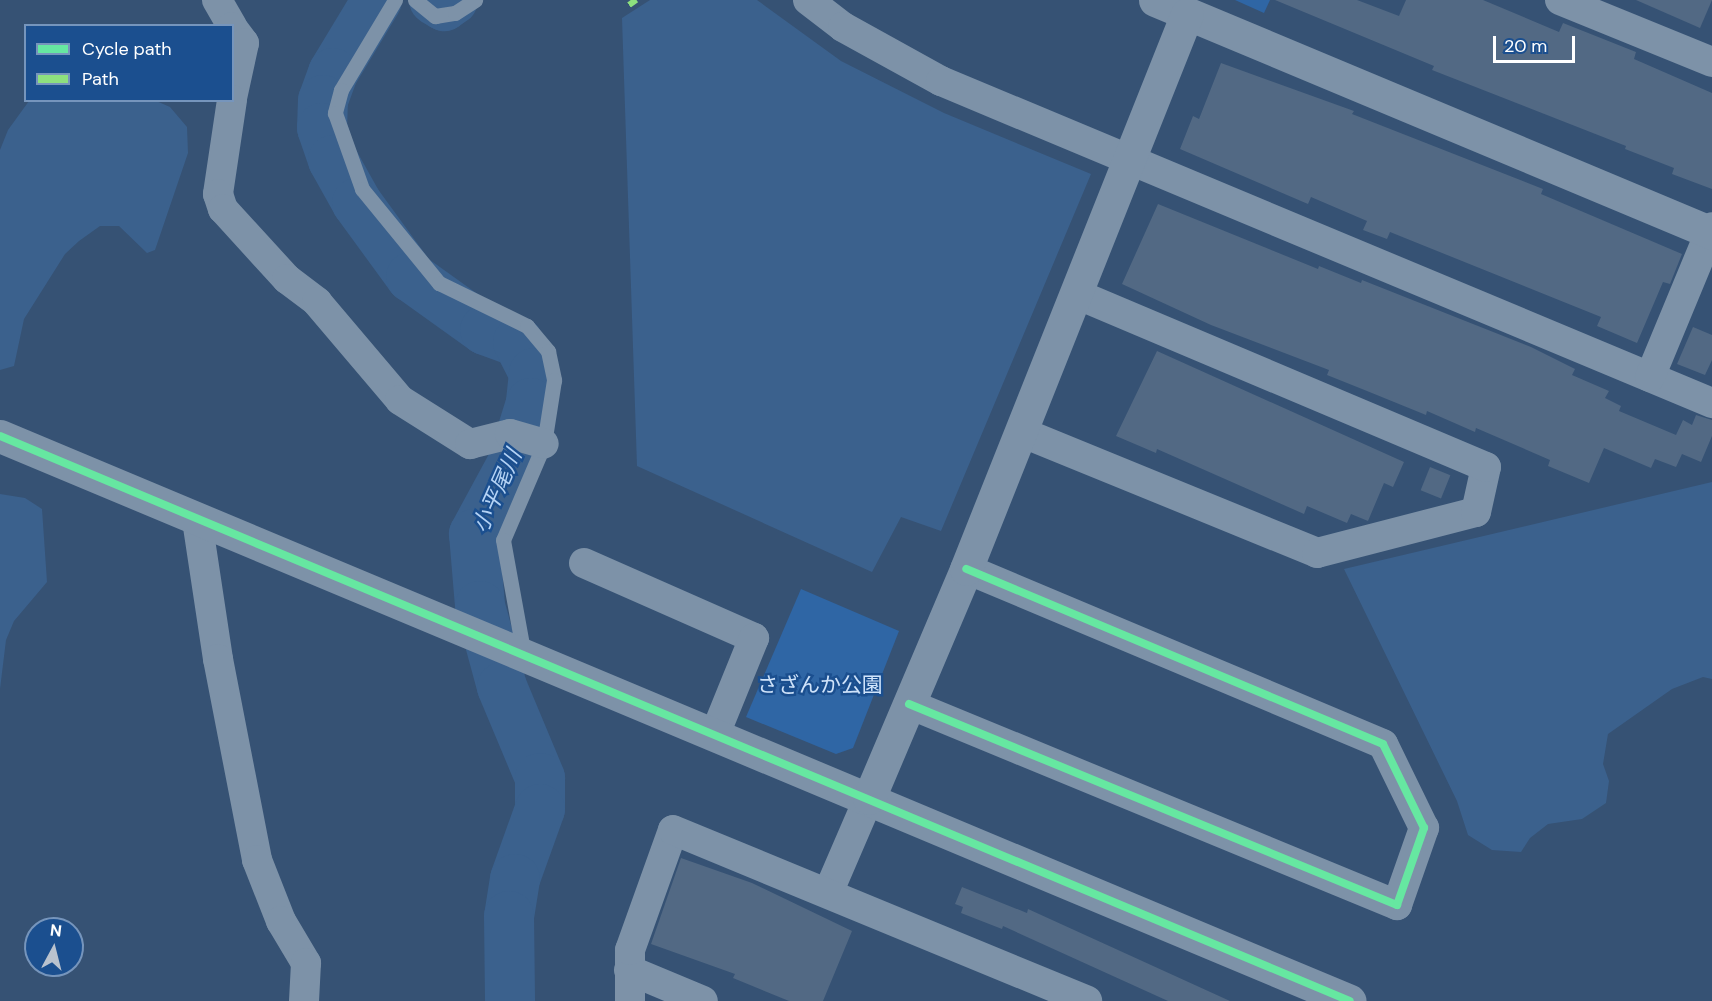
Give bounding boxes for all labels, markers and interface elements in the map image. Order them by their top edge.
legend [24,24,234,102]
scale bar [1496,24,1578,62]
text: 20 m [1504,34,1547,58]
text: Cycle path [82,37,172,61]
text: Path [82,67,119,91]
water label: 小平尾川 [467,445,527,537]
park label: さざんか公園 [757,672,883,698]
north arrow [24,917,84,977]
text: N [49,919,63,942]

